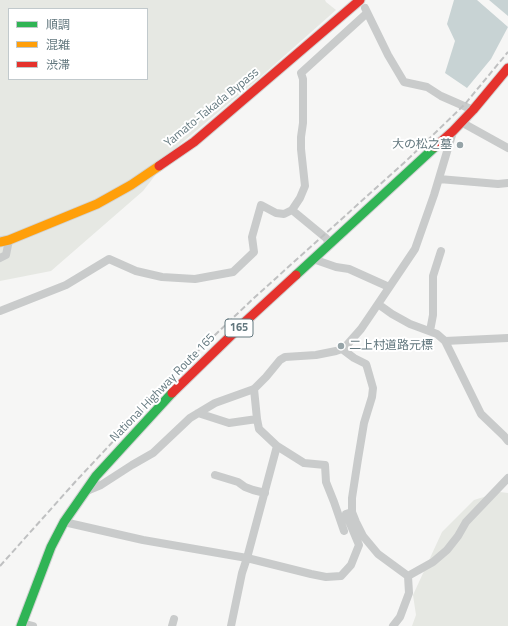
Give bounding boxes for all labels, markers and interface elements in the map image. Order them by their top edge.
legend [8,8,148,80]
text: 順調 [46,15,70,34]
text: 混雑 [46,35,70,54]
text: 渋滞 [46,55,70,74]
street label: Yamato-Takada Bypass [162,65,262,151]
place label: 大の松之墓 [392,138,452,152]
marker: 大の松之墓 [455,140,465,150]
road number: 165 [225,319,253,337]
street label: National Highway Route 165 [107,331,219,445]
place label: 二上村道路元標 [349,339,433,353]
marker: 二上村道路元標 [336,341,346,351]

